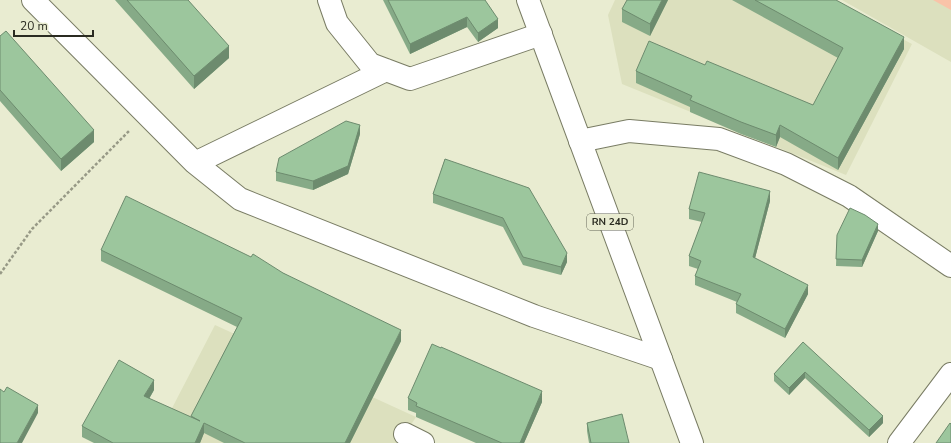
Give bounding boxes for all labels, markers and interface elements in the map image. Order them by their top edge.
scale bar [14,12,93,38]
text: 20 m [20,18,48,34]
road number: RN 24D [587,214,633,230]

